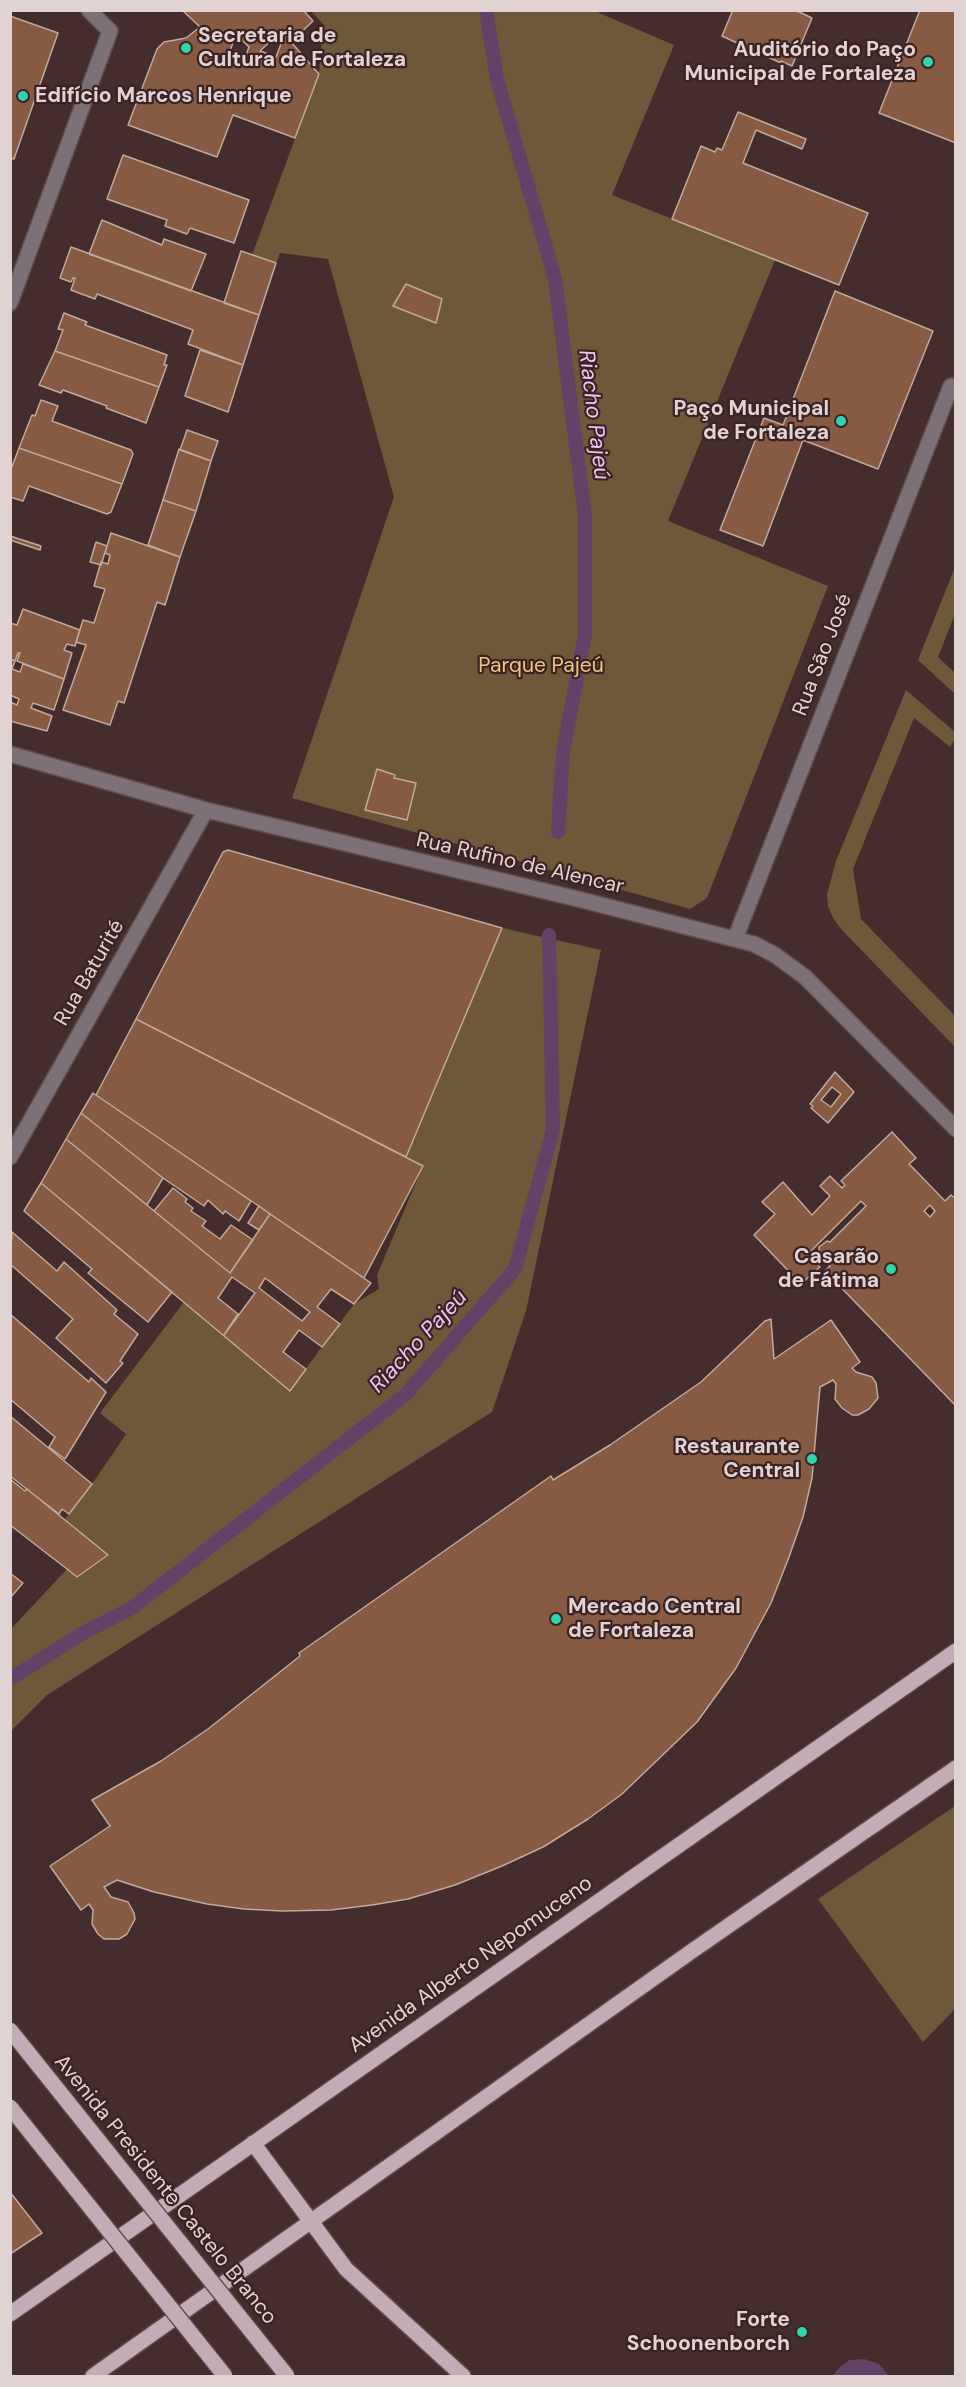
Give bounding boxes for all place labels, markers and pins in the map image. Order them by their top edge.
place label: Secretaria de Cultura de Fortaleza [198,23,406,73]
place label: Auditório do Paço Municipal de Fortaleza [685,37,916,87]
marker: Secretaria de Cultura de Fortaleza [179,41,193,55]
marker: Auditório do Paço Municipal de Fortaleza [921,55,935,69]
place label: Edifício Marcos Henrique [35,83,292,109]
marker: Edifício Marcos Henrique [16,89,30,103]
place label: Paço Municipal de Fortaleza [674,396,829,446]
marker: Paço Municipal de Fortaleza [834,414,848,428]
place label: Casarão de Fátima [778,1244,879,1294]
marker: Casarão de Fátima [884,1262,898,1276]
place label: Restaurante Central [674,1434,800,1484]
marker: Restaurante Central [805,1452,819,1466]
place label: Mercado Central de Fortaleza [568,1594,741,1644]
marker: Mercado Central de Fortaleza [549,1612,563,1626]
place label: Forte Schoonenborch [627,2307,790,2357]
marker: Forte Schoonenborch [795,2325,809,2339]

